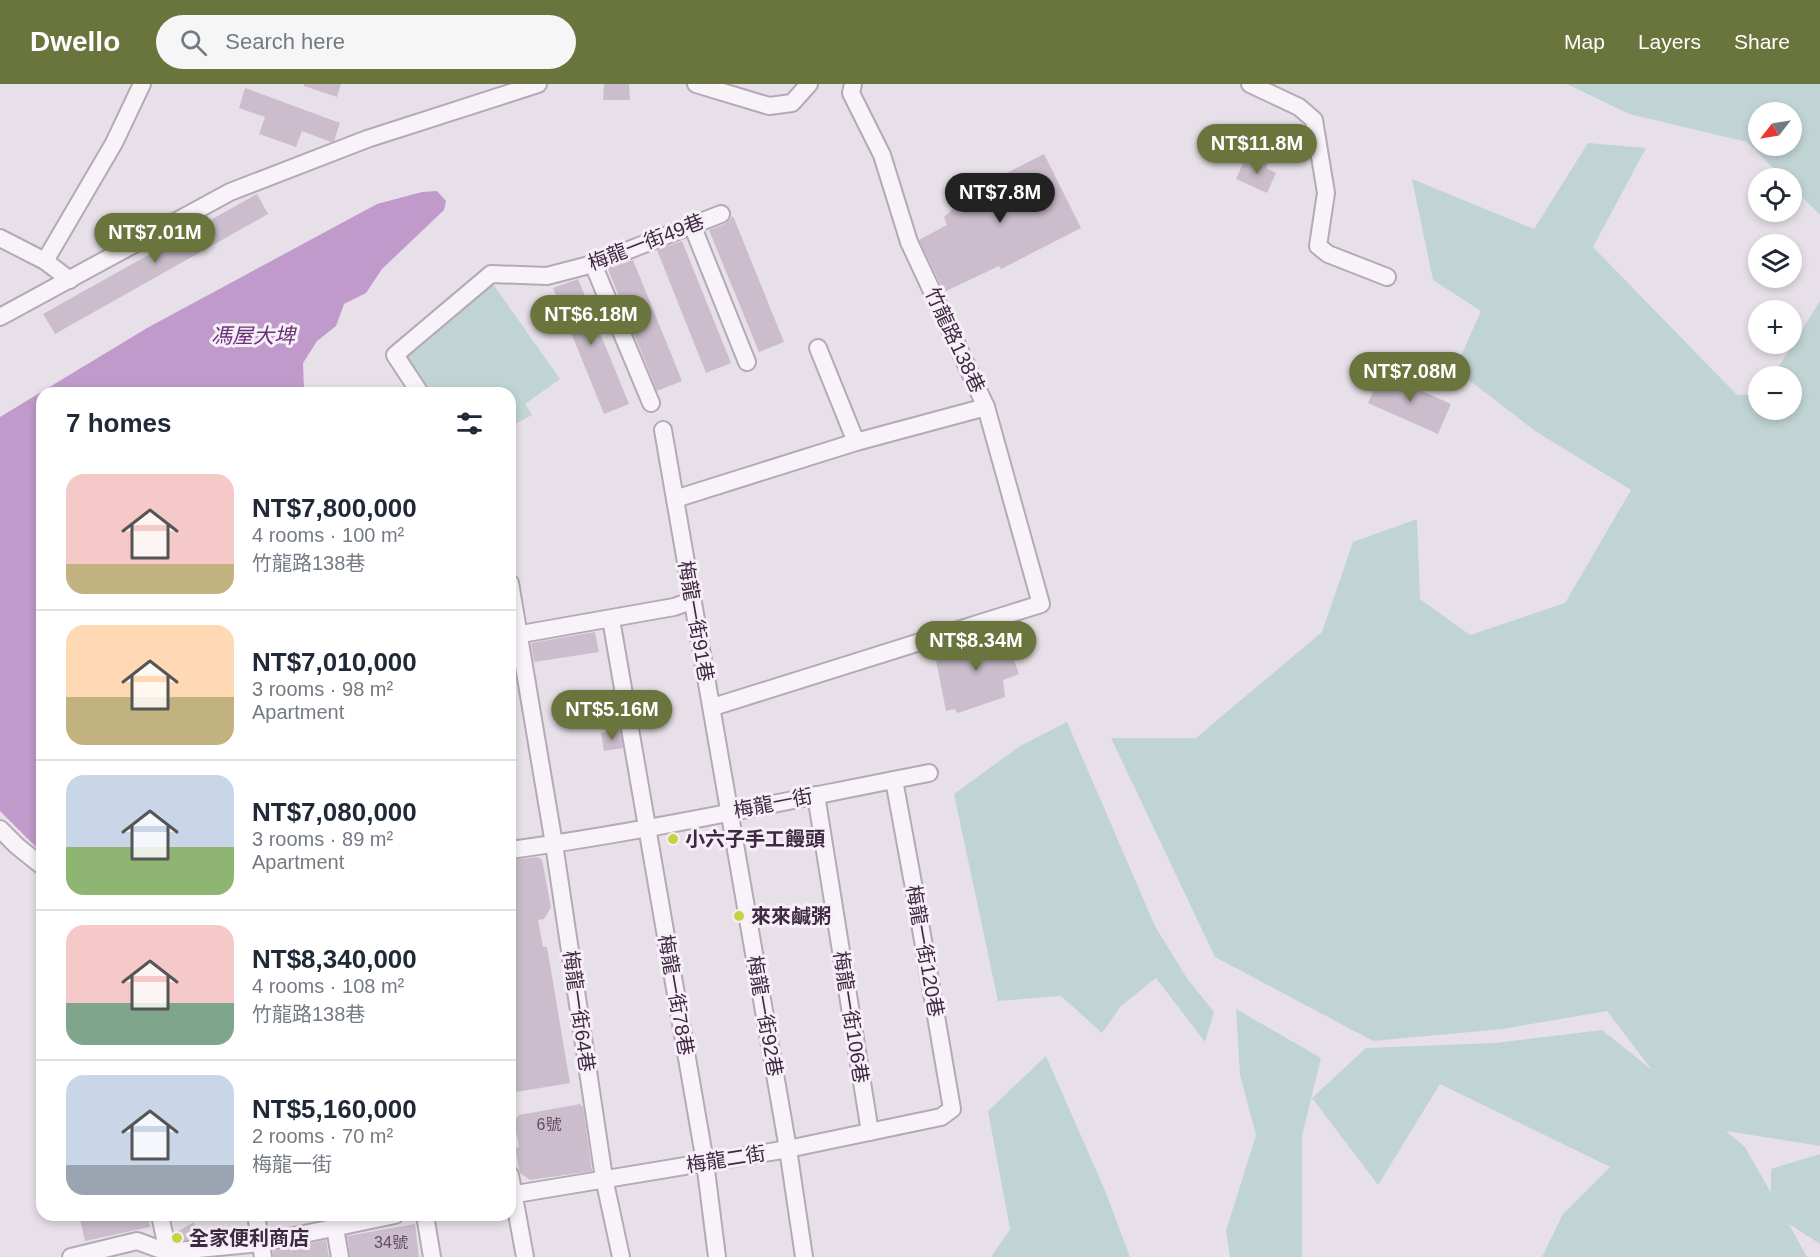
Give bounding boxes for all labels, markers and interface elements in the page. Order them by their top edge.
search box [156,15,576,69]
text: Dwello [30,26,120,57]
icon: search [177,26,210,59]
text: Search here [225,29,345,54]
text: Map [1564,30,1605,53]
text: Layers [1638,30,1701,53]
text: Share [1734,30,1790,53]
north arrow [1748,102,1802,156]
map controls [1748,102,1802,420]
pin: NT$11.8M [1195,124,1319,175]
text: NT$11.8M [1211,132,1303,154]
button: locate [1748,168,1802,222]
pin: NT$7.8M [945,173,1055,224]
text: NT$7.8M [959,181,1041,203]
street label: 梅龍一街49巷 [585,210,707,274]
pin: NT$7.01M [93,213,217,264]
text: NT$7.01M [108,221,202,243]
button: layers [1748,234,1802,288]
street label: 竹龍路138巷 [921,284,989,396]
pin: NT$6.18M [529,295,653,346]
button: + [1748,300,1802,354]
text: NT$6.18M [544,303,638,325]
water label: 馮屋大埤 [211,324,298,347]
pin: NT$7.08M [1348,352,1472,403]
text: NT$7.08M [1363,360,1457,382]
button: − [1748,366,1802,420]
icon: filters [453,407,486,440]
text: 7 homes [66,408,172,438]
text: NT$7,800,000 [252,493,417,523]
icon: home [114,498,186,570]
text: 4 rooms · 100 m² [252,524,404,546]
text: 竹龍路138巷 [252,552,365,574]
street label: 梅龍一街91巷 [675,559,717,683]
pin: NT$8.34M [914,621,1038,672]
text: NT$8.34M [929,629,1023,651]
text: NT$7,010,000 [252,647,417,677]
icon: home [114,649,186,721]
text: 3 rooms · 98 m² [252,678,393,700]
pin: NT$5.16M [550,690,674,741]
text: NT$5.16M [565,698,659,720]
text: Apartment [252,701,344,723]
street label: 梅龍一街 [732,785,814,821]
text: NT$7,080,000 [252,797,417,827]
icon: home [114,799,186,871]
text: 3 rooms · 89 m² [252,828,393,850]
place label: 小六子手工饅頭 [685,828,825,850]
marker: 小六子手工饅頭 [666,832,680,846]
text: Apartment [252,851,344,873]
street label: 梅龍一街120巷 [903,883,947,1019]
place label: 來來鹹粥 [751,905,831,927]
marker: 來來鹹粥 [732,909,746,923]
street label: 梅龍一街78巷 [655,933,697,1057]
text: NT$8,340,000 [252,944,417,974]
icon: home [114,949,186,1021]
street label: 梅龍一街64巷 [560,949,598,1073]
street label: 梅龍一街106巷 [830,949,872,1085]
street label: 梅龍一街92巷 [744,954,786,1078]
text: 4 rooms · 108 m² [252,975,404,997]
text: 竹龍路138巷 [252,1003,365,1025]
text: NT$5,160,000 [252,1094,417,1124]
icon: home [114,1099,186,1171]
house number: 6號 [537,1116,561,1133]
text: 2 rooms · 70 m² [252,1125,393,1147]
street label: 梅龍二街 [685,1142,767,1176]
text: 梅龍一街 [252,1153,332,1175]
place label: 全家便利商店 [189,1227,309,1249]
marker: 全家便利商店 [170,1231,184,1245]
house number: 34號 [374,1234,408,1251]

